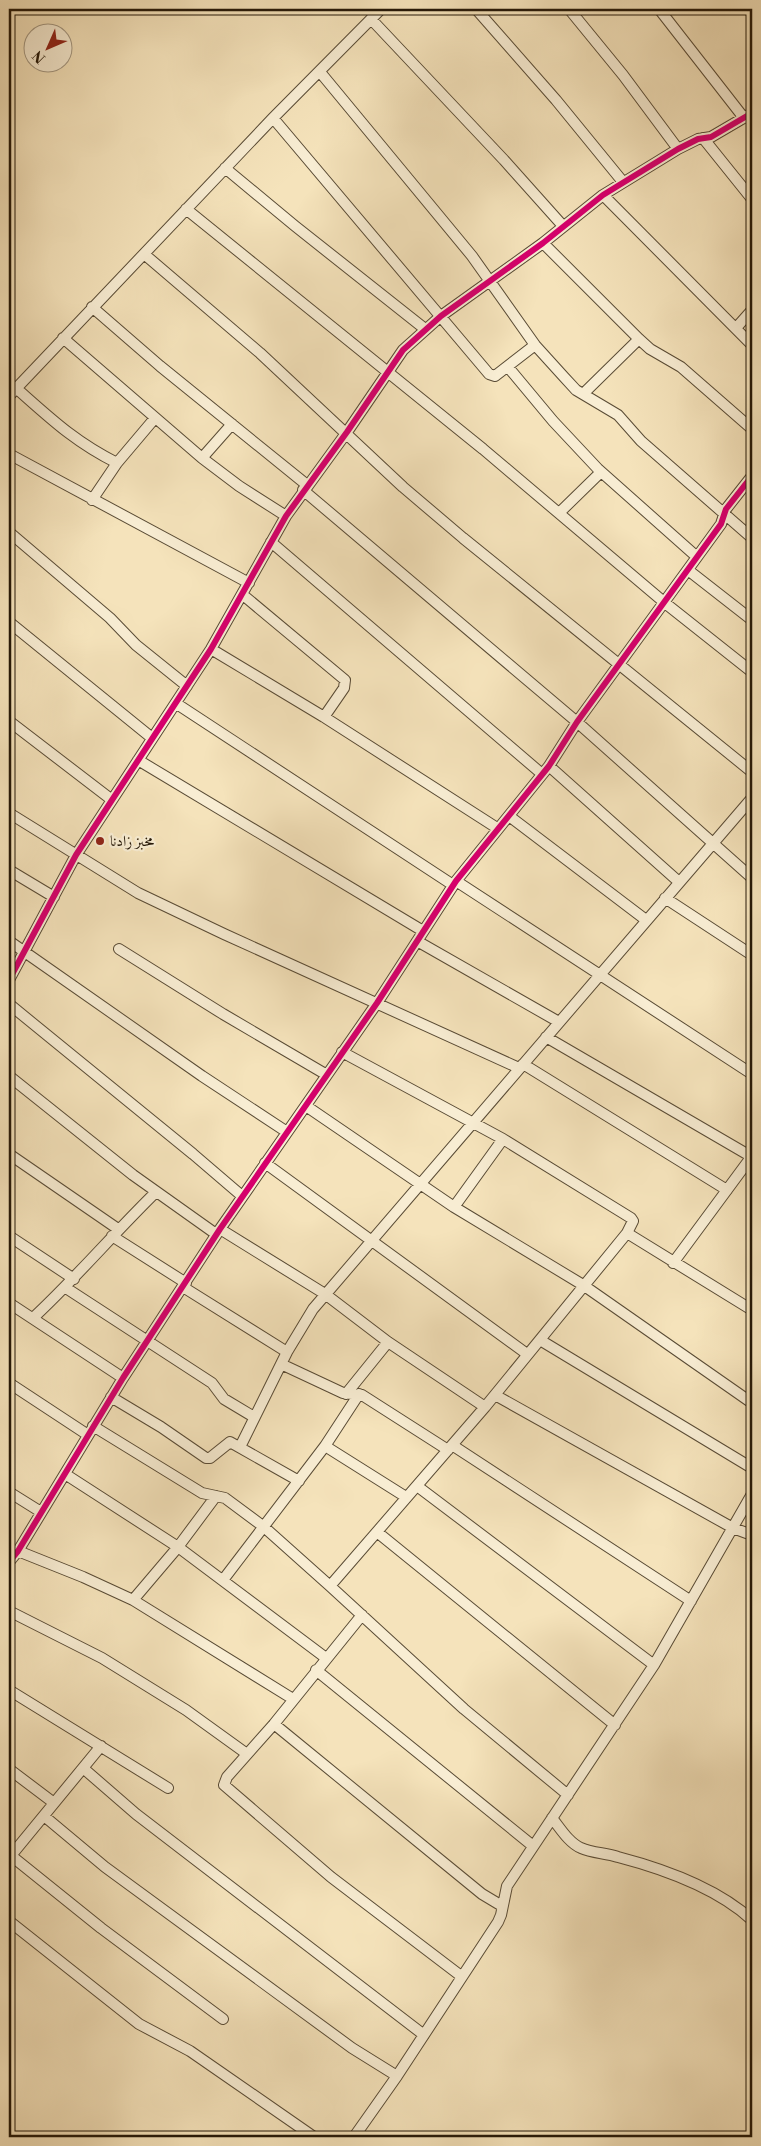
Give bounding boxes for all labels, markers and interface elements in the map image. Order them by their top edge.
north arrow [22,22,72,72]
text: N [29,46,50,67]
place label: مخبز زادنا [110,832,154,851]
marker: مخبز زادنا [94,835,106,847]

